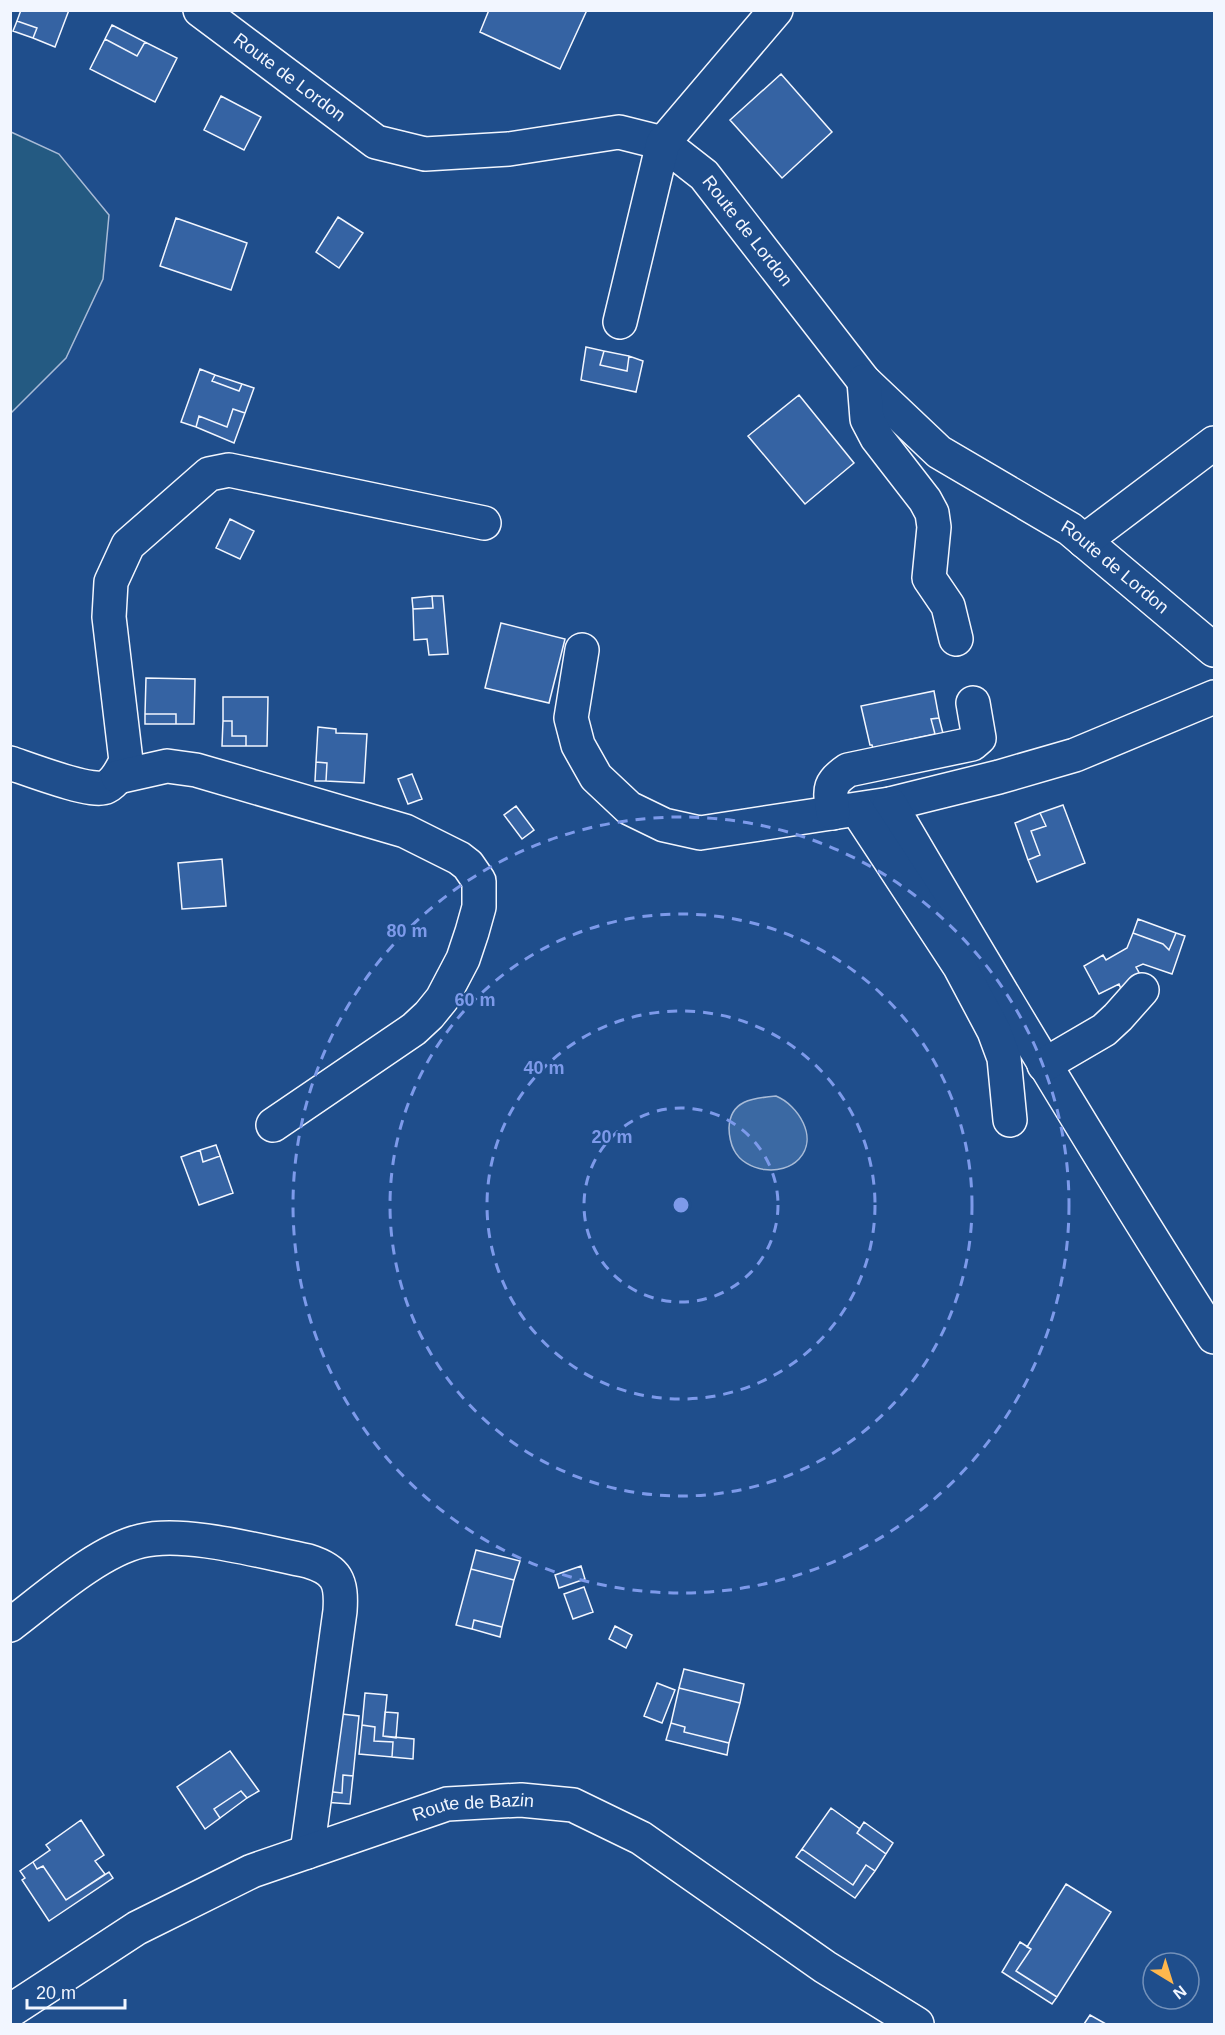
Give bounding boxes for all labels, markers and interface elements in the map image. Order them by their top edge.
street label: Route de Lordon [230,29,349,125]
street label: Route de Lordon [698,172,796,290]
street label: Route de Lordon [1058,516,1173,618]
text: 80 m [386,921,428,941]
text: 60 m [454,990,496,1010]
text: 40 m [523,1058,565,1078]
text: 20 m [591,1127,633,1147]
centre of rings [671,1195,691,1215]
street label: Route de Bazin [410,1790,535,1825]
north arrow [1141,1951,1201,2011]
scale bar [27,1972,124,2010]
text: N [1170,1982,1190,2003]
text: 20 m [36,1983,76,2003]

